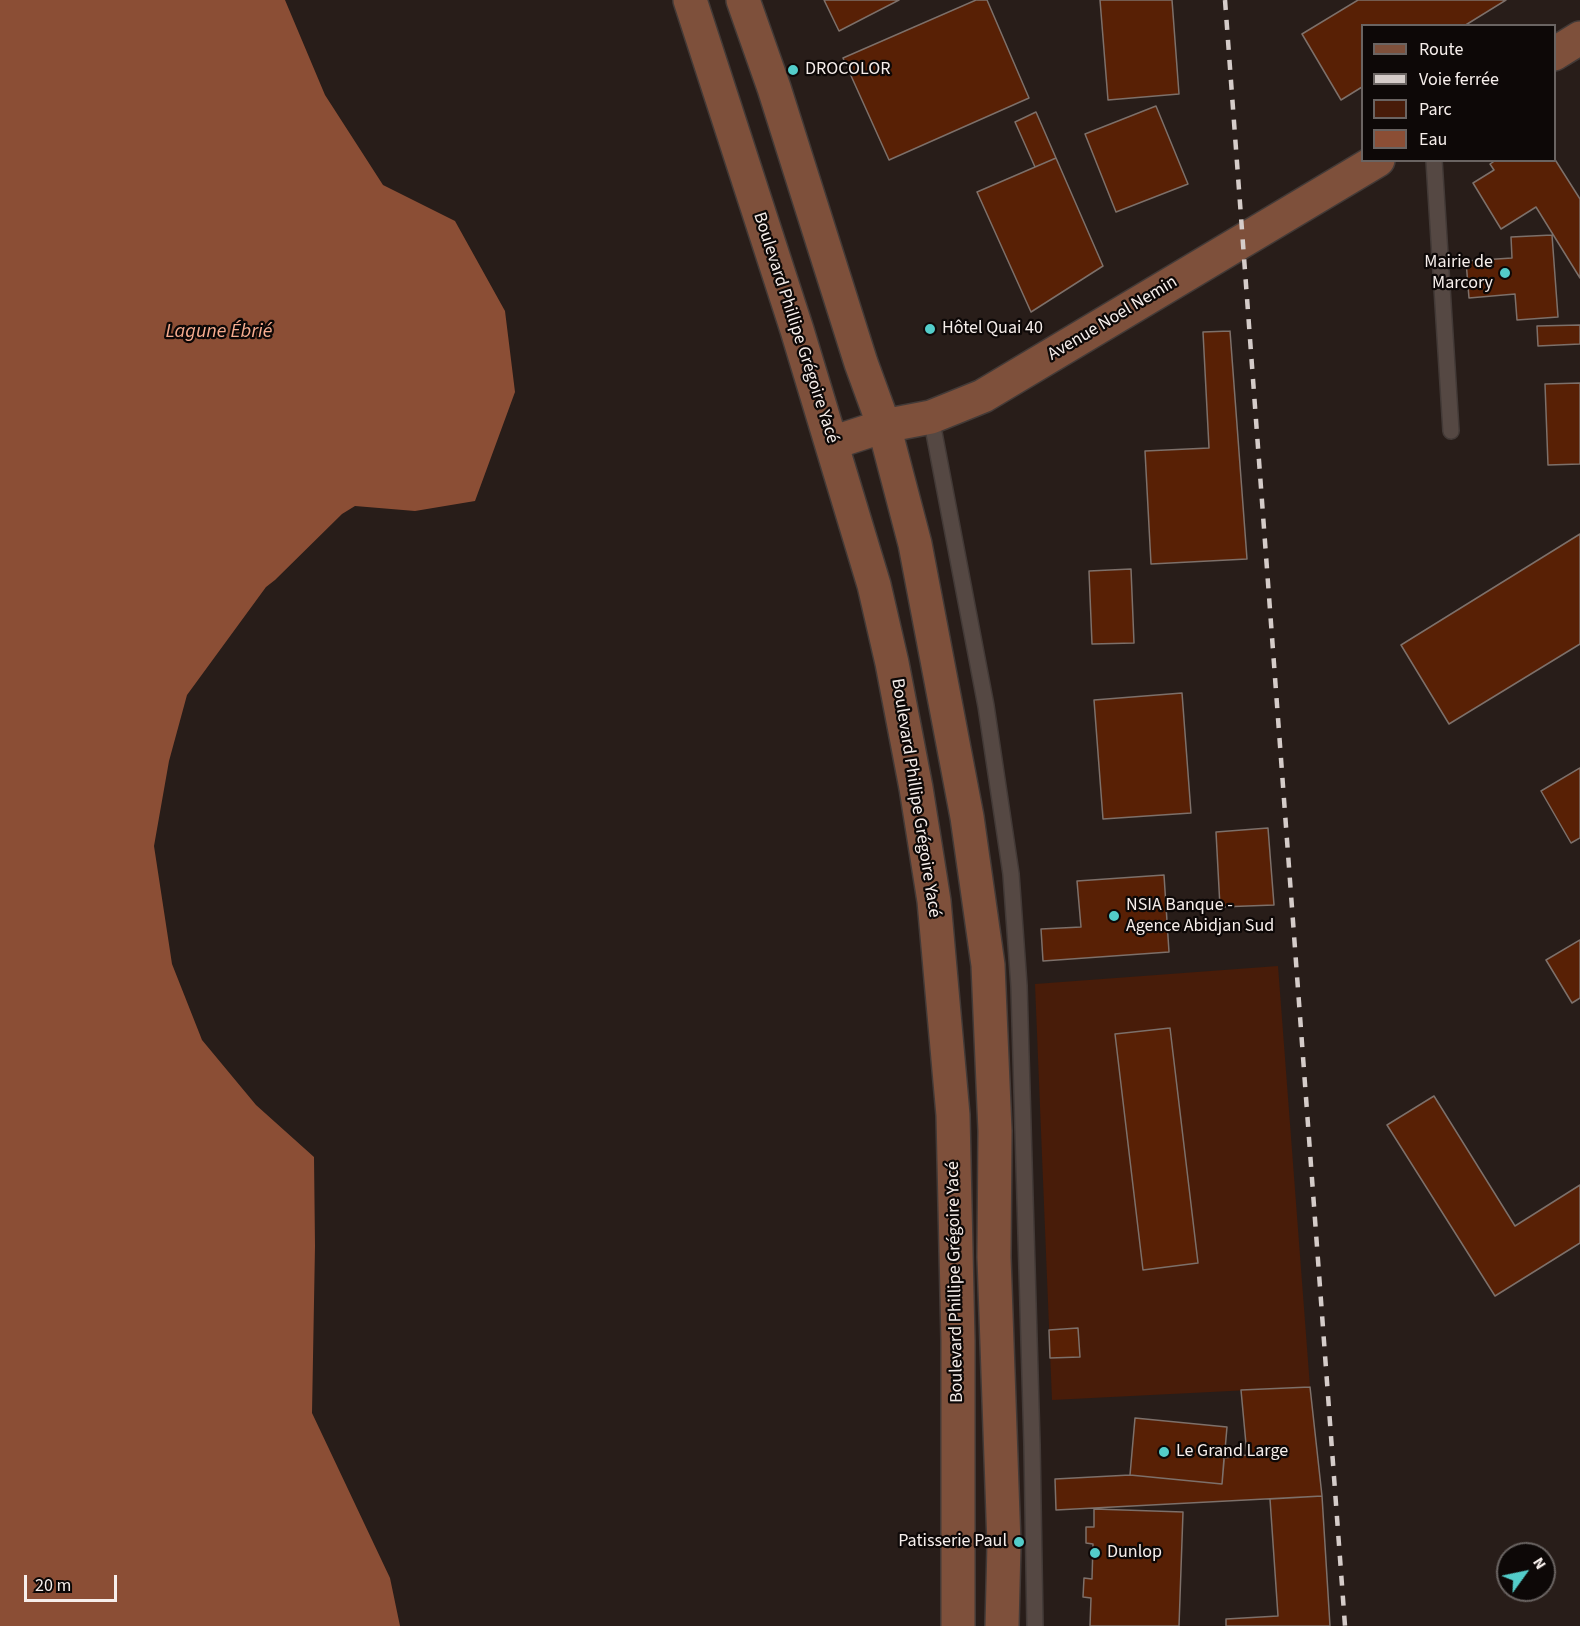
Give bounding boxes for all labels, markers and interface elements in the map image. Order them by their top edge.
legend [1361,24,1556,162]
text: Route [1419,37,1463,62]
place label: DROCOLOR [805,59,890,81]
marker: DROCOLOR [786,63,800,77]
text: Voie ferrée [1419,67,1499,92]
text: Parc [1419,97,1452,122]
text: Eau [1419,127,1447,152]
street label: Boulevard Phillipe Grégoire Yacé [747,210,843,446]
place label: Mairie de Marcory [1424,252,1493,294]
marker: Mairie de Marcory [1498,266,1512,280]
street label: Avenue Noel Nemin [1044,272,1182,366]
place label: Hôtel Quai 40 [942,318,1043,340]
water label: Lagune Ébrié [166,321,272,345]
marker: Hôtel Quai 40 [923,322,937,336]
street label: Boulevard Phillipe Grégoire Yacé [885,677,945,919]
place label: NSIA Banque - Agence Abidjan Sud [1126,895,1274,938]
marker: NSIA Banque - Agence Abidjan Sud [1107,909,1121,923]
street label: Boulevard Phillipe Grégoire Yacé [943,1161,969,1403]
place label: Le Grand Large [1176,1441,1288,1463]
marker: Le Grand Large [1157,1445,1171,1459]
place label: Patisserie Paul [898,1531,1007,1553]
marker: Patisserie Paul [1012,1535,1026,1549]
place label: Dunlop [1107,1542,1162,1564]
north arrow [1496,1542,1556,1602]
marker: Dunlop [1088,1546,1102,1560]
text: N [1527,1553,1552,1574]
scale bar [27,1563,120,1601]
text: 20 m [35,1573,71,1598]

